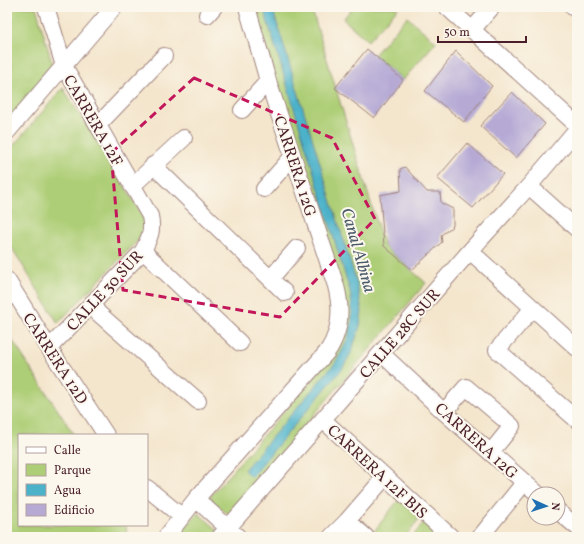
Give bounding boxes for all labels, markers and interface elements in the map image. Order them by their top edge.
scale bar [438,18,526,44]
text: 50 m [444,25,470,41]
street label: CARRERA 12F [57,71,127,171]
street label: CARRERA 12G [267,113,321,220]
water label: Canal Albina [334,205,381,295]
street label: CALLE 30 SUR [62,246,149,337]
street label: CALLE 28C SUR [355,284,446,384]
street label: CARRERA 12D [17,309,92,409]
street label: CARRERA 12G [429,398,522,485]
street label: CARRERA 12F BIS [322,420,432,525]
legend [18,434,148,526]
text: Calle [54,443,81,459]
text: Parque [54,463,91,479]
text: Agua [54,483,81,499]
north arrow [526,486,566,526]
text: N [547,502,562,511]
text: Edificio [54,503,94,519]

